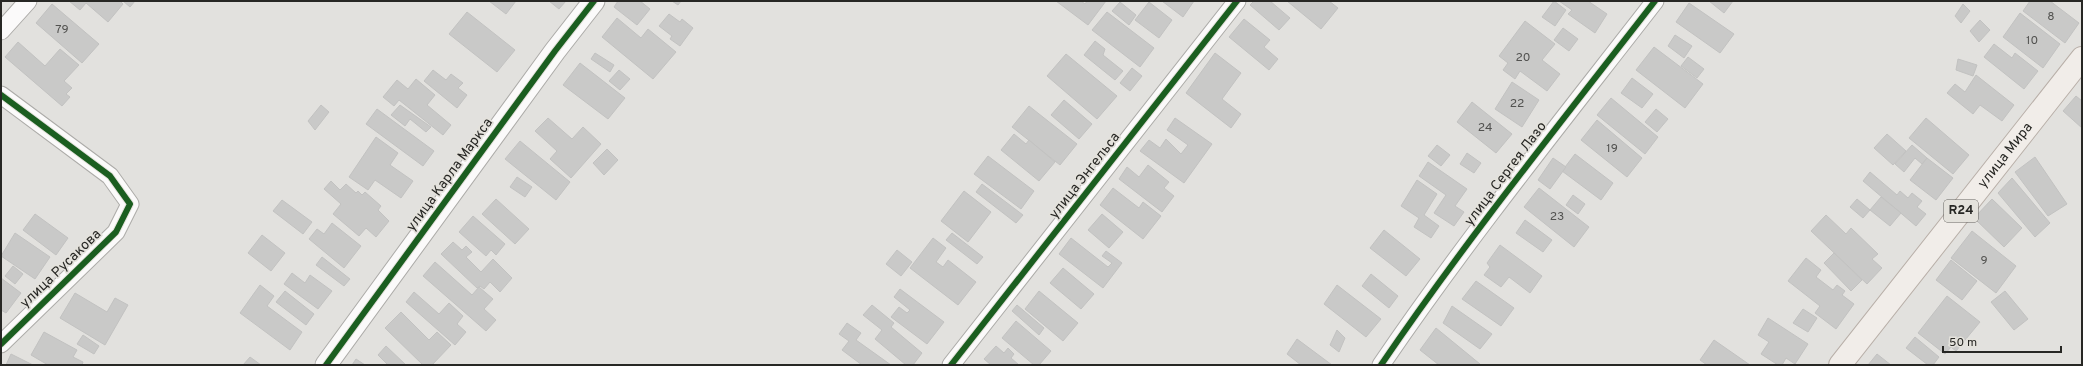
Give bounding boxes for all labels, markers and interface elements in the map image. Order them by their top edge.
house number: 8 [2047,9,2055,25]
house number: 79 [55,22,69,38]
house number: 10 [2026,33,2038,49]
house number: 20 [1515,50,1531,66]
house number: 22 [1510,96,1524,112]
street label: улица Карла Маркса [403,115,497,235]
street label: улица Сергея Лазо [1461,118,1551,229]
street label: улица Мира [1974,119,2036,191]
house number: 24 [1478,120,1492,136]
street label: улица Энгельса [1046,129,1124,223]
house number: 19 [1606,141,1618,157]
road number: R24 [1944,200,1978,222]
house number: 23 [1550,209,1564,225]
street label: улица Русакова [17,226,105,312]
house number: 9 [1980,253,1988,269]
scale bar [1943,328,2061,354]
text: 50 m [1949,335,1977,351]

